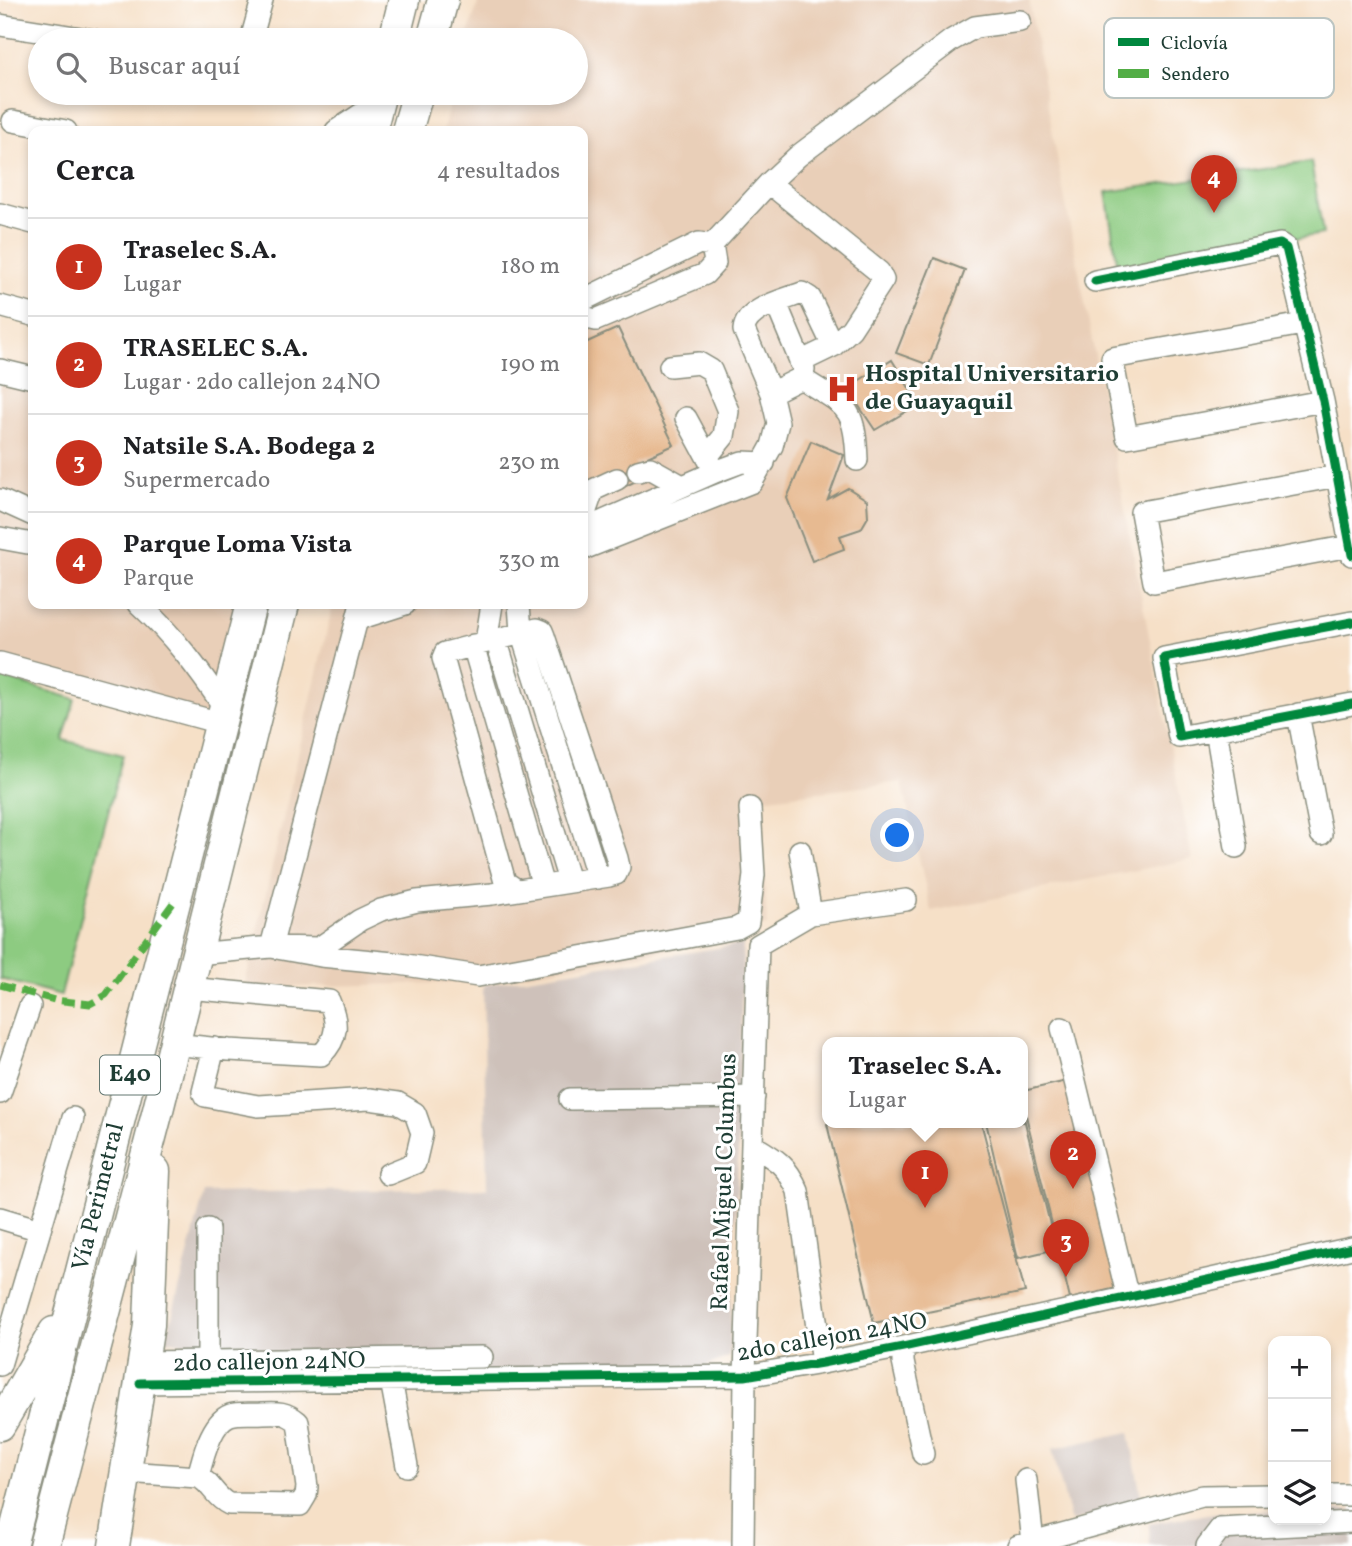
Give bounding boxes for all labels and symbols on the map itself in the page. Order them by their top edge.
legend [1104,18,1334,98]
text: Ciclovía [1161,31,1228,57]
text: Sendero [1161,62,1230,88]
pin: 4 [1191,155,1237,213]
place label: Hospital Universitario de Guayaquil [865,358,1119,420]
hospital icon: Hospital Universitario de Guayaquil [825,372,859,406]
your location [880,818,914,852]
street label: Rafael Miguel Columbus [704,1053,746,1311]
road number: E40 [100,1056,160,1094]
street label: Vía Perimetral [64,1119,134,1275]
pin: 2 [1050,1131,1096,1189]
pin: 1 [902,1150,948,1208]
pin: 3 [1043,1219,1089,1277]
street label: 2do callejon 24NO [734,1305,930,1371]
street label: 2do callejon 24NO [172,1344,366,1382]

